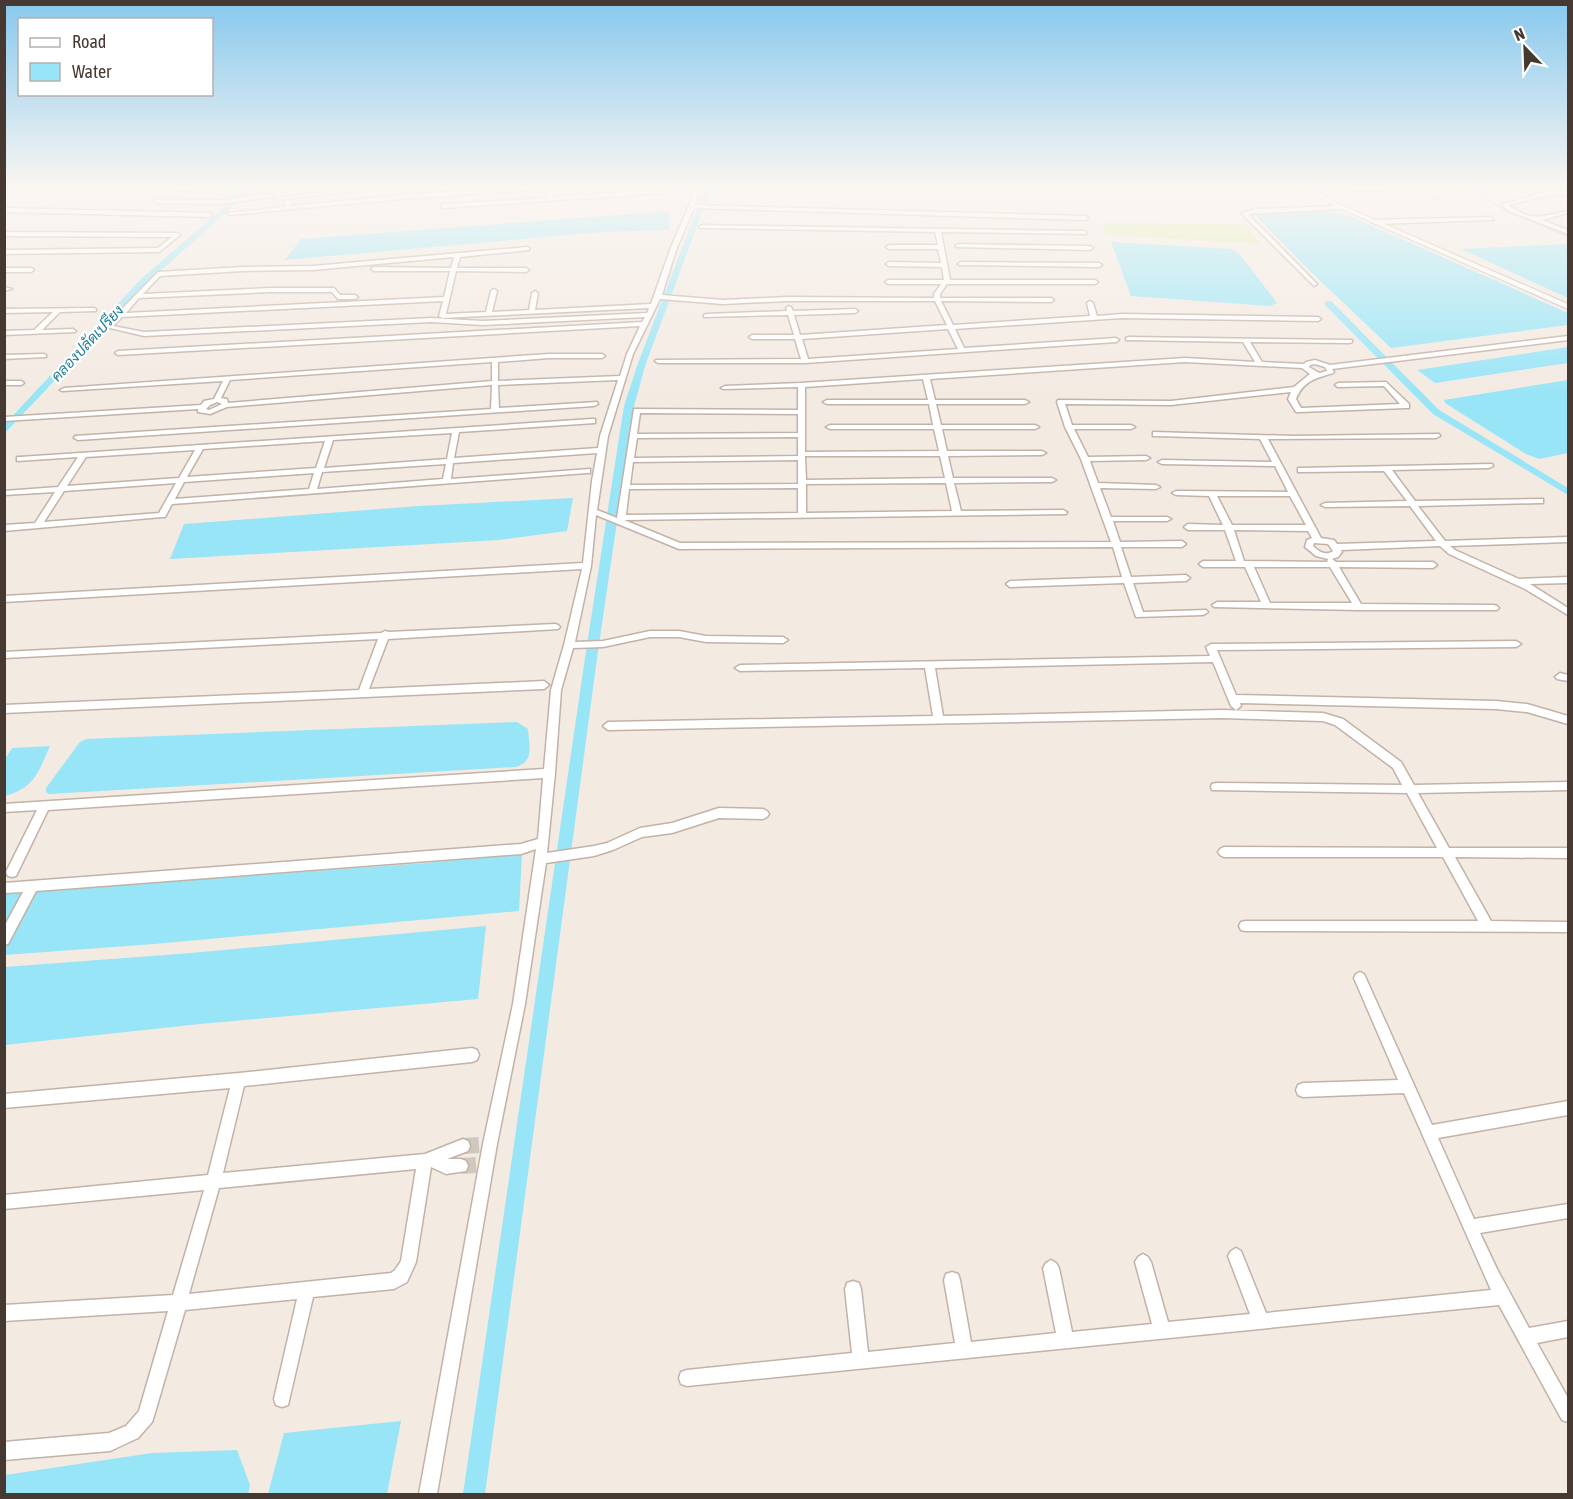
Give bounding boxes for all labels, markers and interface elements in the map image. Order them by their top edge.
legend [18,18,213,96]
north arrow [1495,18,1555,78]
text: N [1511,24,1527,44]
text: Road [72,31,106,52]
text: Water [72,61,112,82]
water label: คลองปลัดเปรียง [47,301,127,385]

